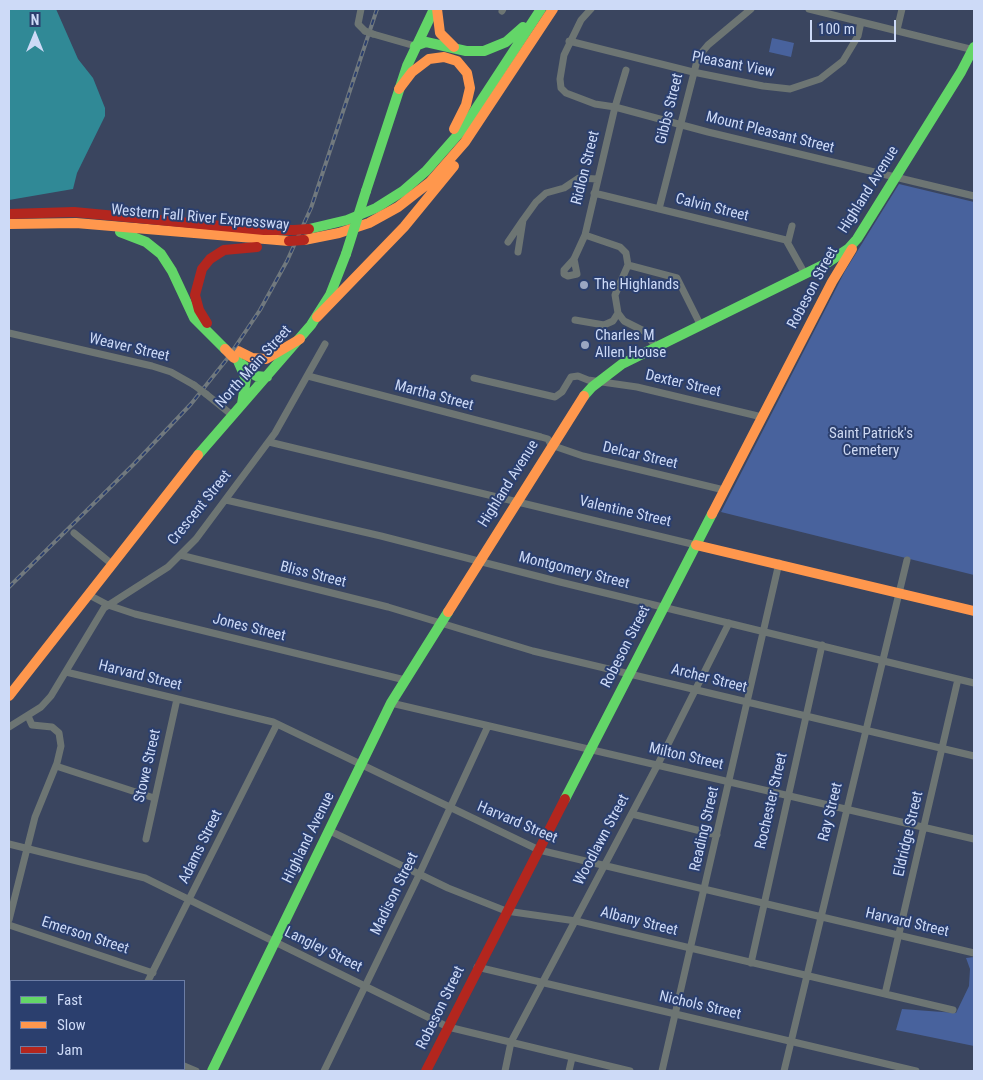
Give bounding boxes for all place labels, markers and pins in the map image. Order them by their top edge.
place label: The Highlands [594,276,679,294]
marker: The Highlands [578,279,590,291]
place label: Charles M Allen House [595,327,666,362]
marker: Charles M Allen House [579,339,591,351]

